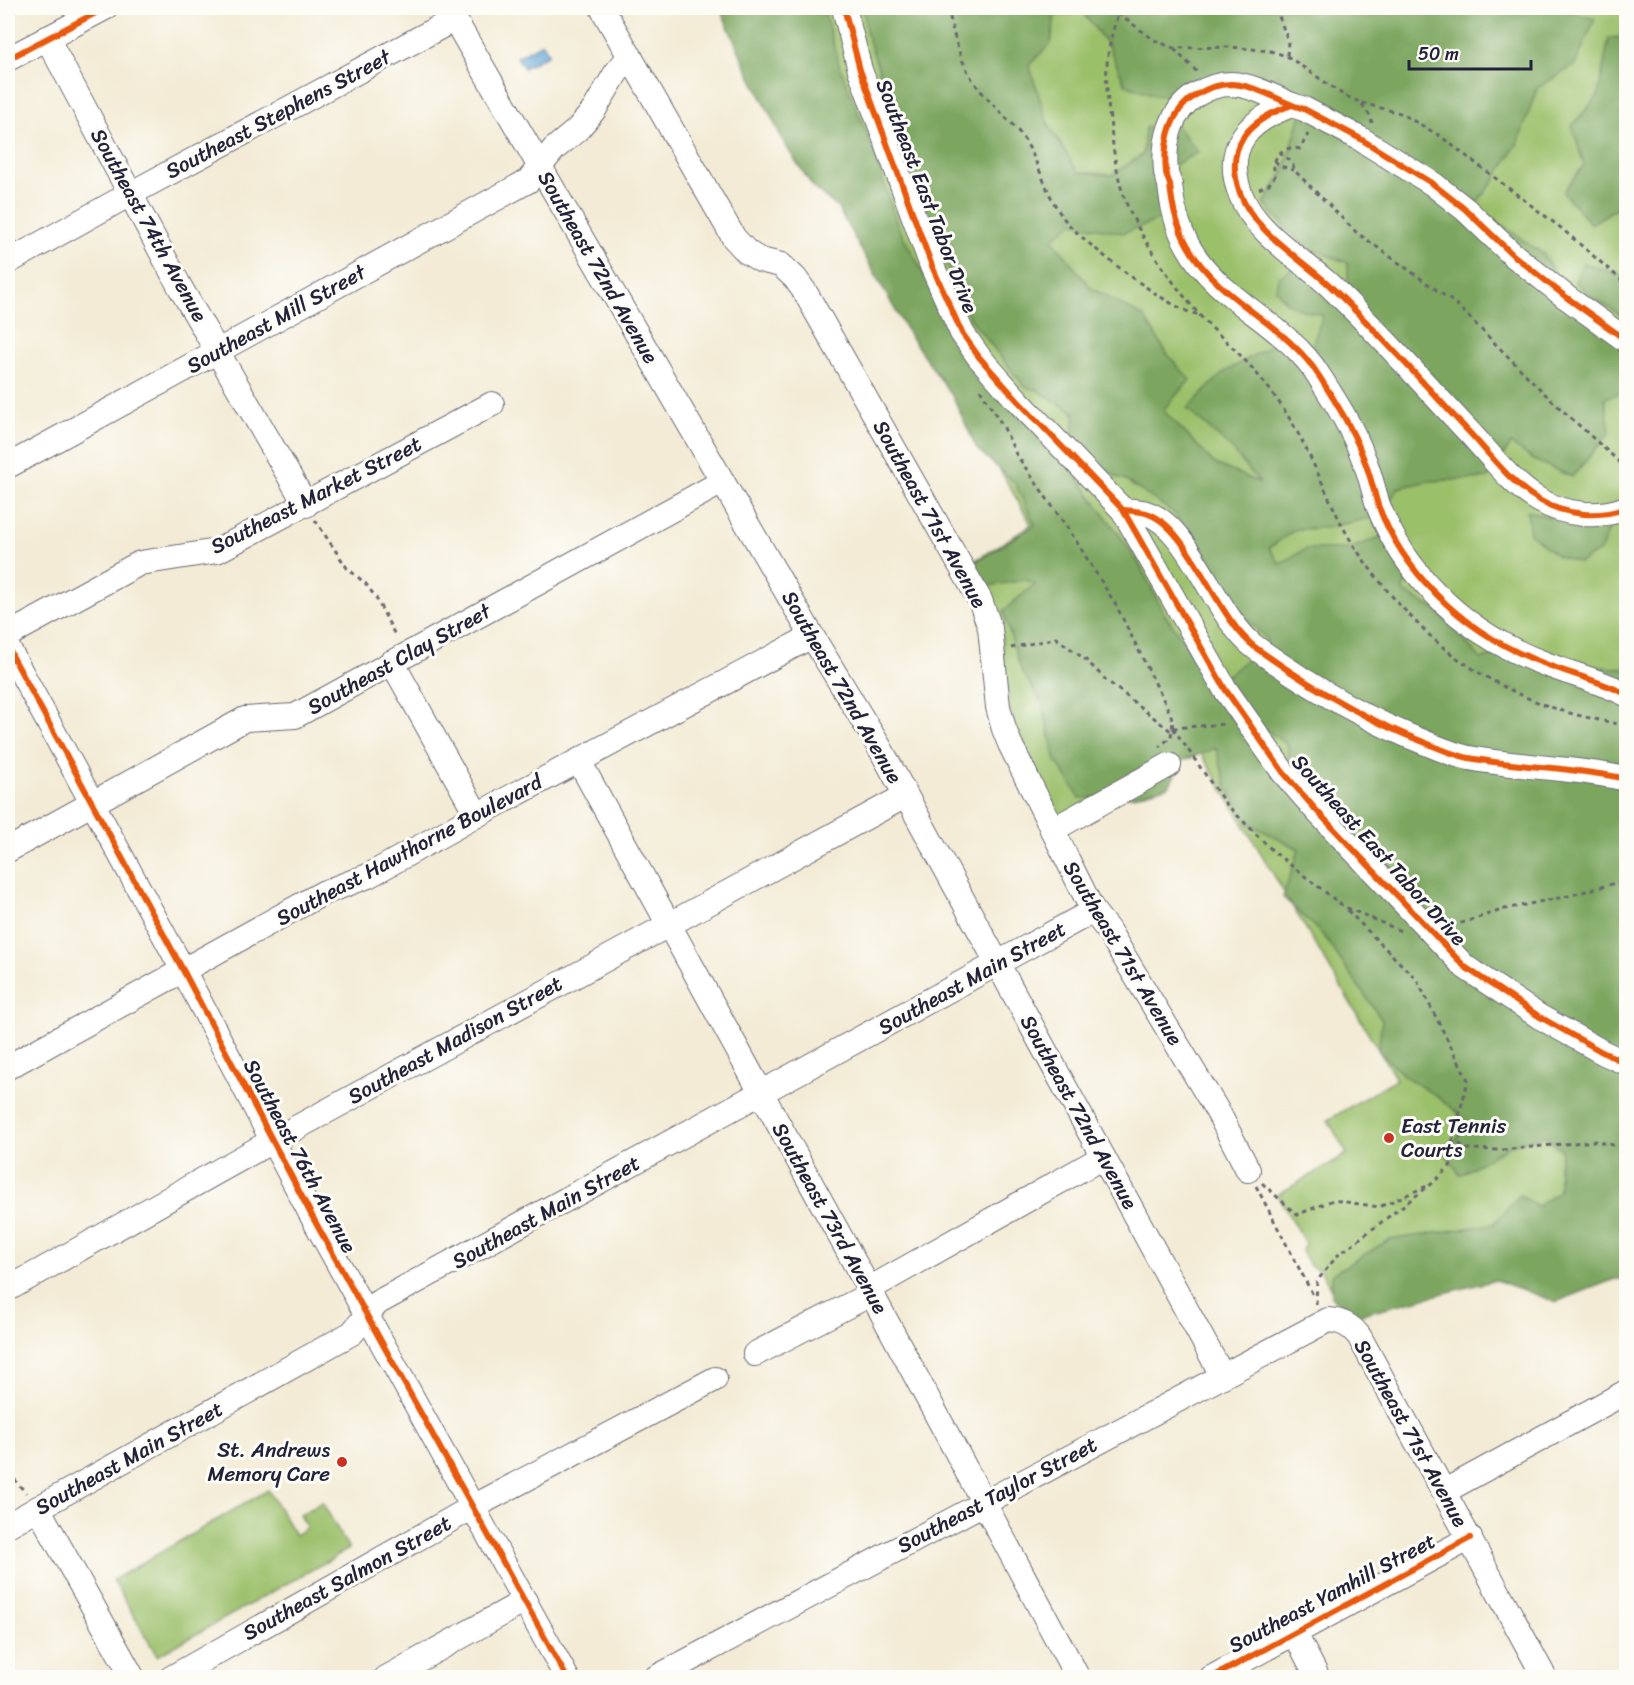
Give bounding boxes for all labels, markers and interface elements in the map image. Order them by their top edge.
scale bar [1409,33,1530,71]
street label: Southeast Stephens Street [158,38,399,190]
text: 50 m [1418,38,1459,70]
street label: Southeast East Tabor Drive [865,73,989,319]
street label: Southeast 74th Avenue [80,121,218,329]
street label: Southeast 72nd Avenue [527,163,669,371]
street label: Southeast Mill Street [179,253,374,384]
street label: Southeast 71st Avenue [862,413,998,615]
street label: Southeast Market Street [204,425,428,565]
street label: Southeast 72nd Avenue [771,583,913,791]
street label: Southeast Clay Street [300,592,499,725]
street label: Southeast East Tabor Drive [1282,745,1476,955]
street label: Southeast Hawthorne Boulevard [269,763,551,937]
street label: Southeast 71st Avenue [1052,853,1194,1053]
street label: Southeast Main Street [871,910,1073,1046]
street label: Southeast Madison Street [340,965,570,1115]
street label: Southeast 72nd Avenue [1009,1007,1149,1217]
street label: Southeast 76th Avenue [233,1052,367,1260]
place label: East Tennis Courts [1401,1107,1507,1169]
street label: Southeast 73rd Avenue [761,1115,899,1321]
marker: East Tennis Courts [1382,1131,1396,1145]
street label: Southeast Main Street [445,1144,647,1280]
street label: Southeast 71st Avenue [1343,1332,1479,1534]
street label: Southeast Main Street [28,1390,230,1526]
street label: Southeast Taylor Street [890,1426,1104,1564]
place label: St. Andrews Memory Care [207,1431,330,1493]
marker: St. Andrews Memory Care [335,1455,349,1469]
street label: Southeast Salmon Street [235,1505,459,1651]
street label: Southeast Yamhill Street [1221,1522,1443,1664]

